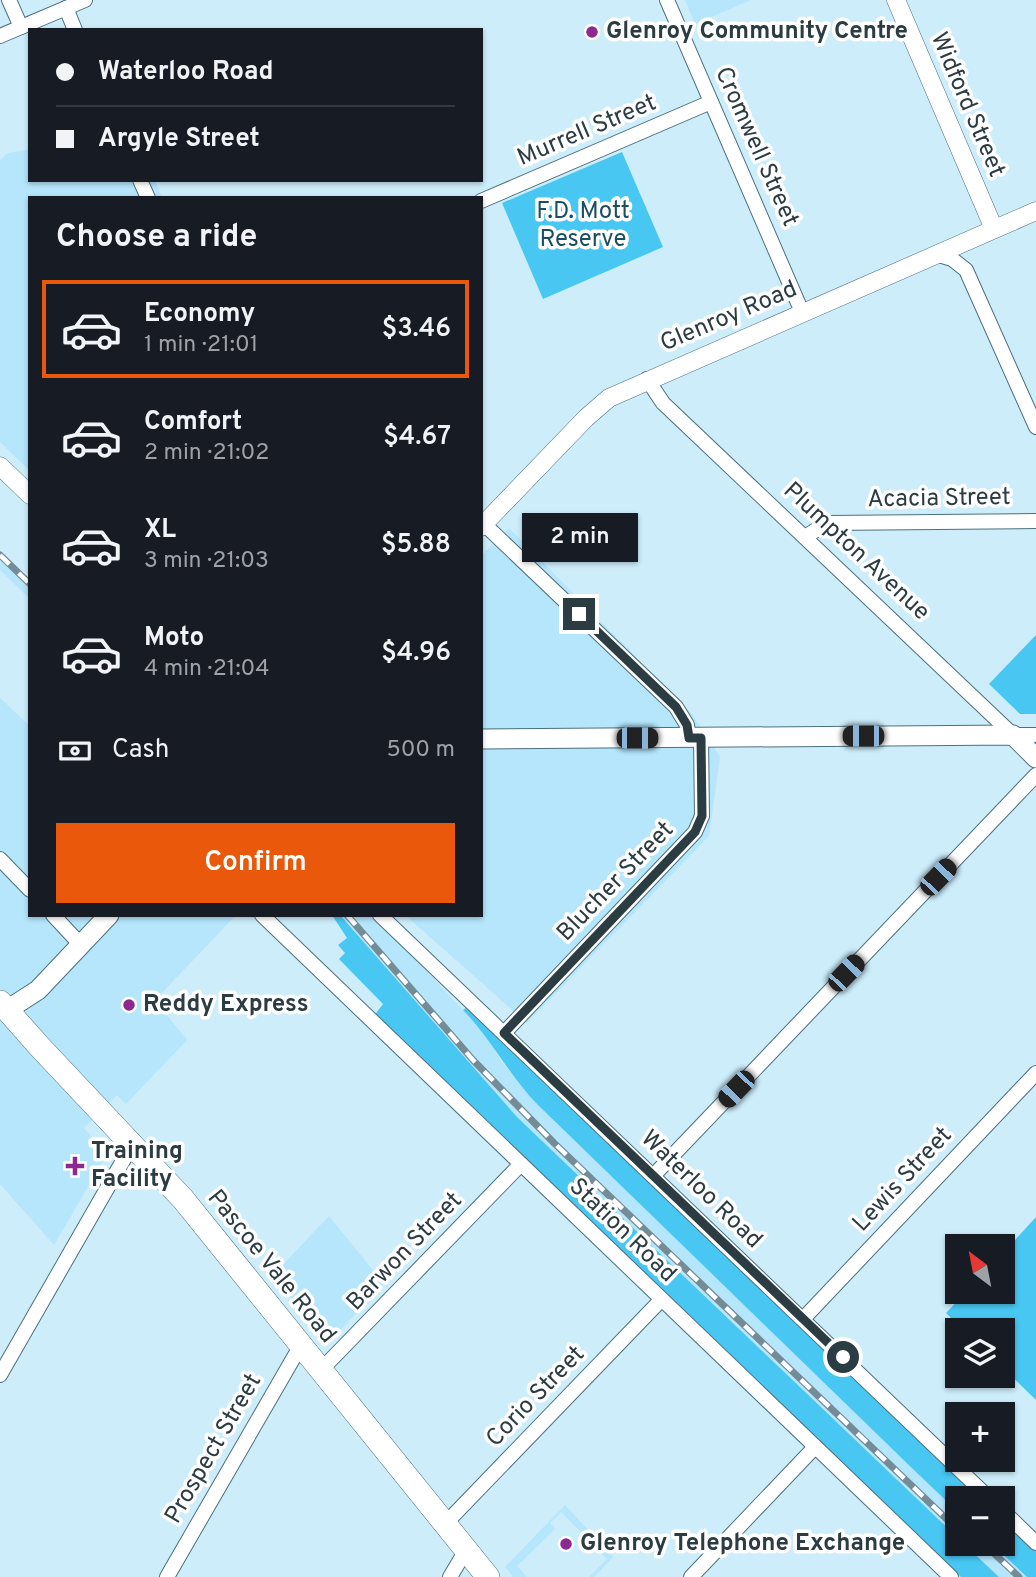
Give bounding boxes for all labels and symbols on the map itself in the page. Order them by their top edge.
place label: Glenroy Community Centre [606,17,908,47]
marker: Glenroy Community Centre [584,24,600,40]
street label: Widford Street [923,28,1011,182]
street label: Cromwell Street [707,62,805,232]
street label: Murrell Street [513,88,661,174]
park label: F.D. Mott Reserve [536,197,630,255]
street label: Glenroy Road [656,275,802,359]
street label: Plumpton Avenue [776,476,936,628]
street label: Acacia Street [867,483,1011,515]
callout: 2 min [521,512,637,562]
route end [563,598,595,630]
car [843,726,885,747]
car [617,728,659,749]
street label: Blucher Street [551,816,681,948]
car [916,855,961,899]
car [824,951,869,995]
place label: Reddy Express [143,990,309,1020]
marker: Reddy Express [121,997,137,1013]
car [714,1067,759,1111]
street label: Lewis Street [847,1121,959,1239]
street label: Waterloo Road [634,1124,768,1256]
place label: Training Facility [91,1137,183,1195]
marker: Training Facility [65,1156,85,1176]
street label: Station Road [562,1172,682,1290]
street label: Pascoe Vale Road [200,1184,342,1350]
street label: Barwon Street [341,1186,469,1318]
north arrow [945,1234,1015,1304]
street label: Corio Street [480,1340,592,1454]
route start [827,1341,859,1373]
street label: Prospect Street [159,1369,269,1529]
place label: Glenroy Telephone Exchange [580,1529,905,1559]
marker: Glenroy Telephone Exchange [558,1536,574,1552]

